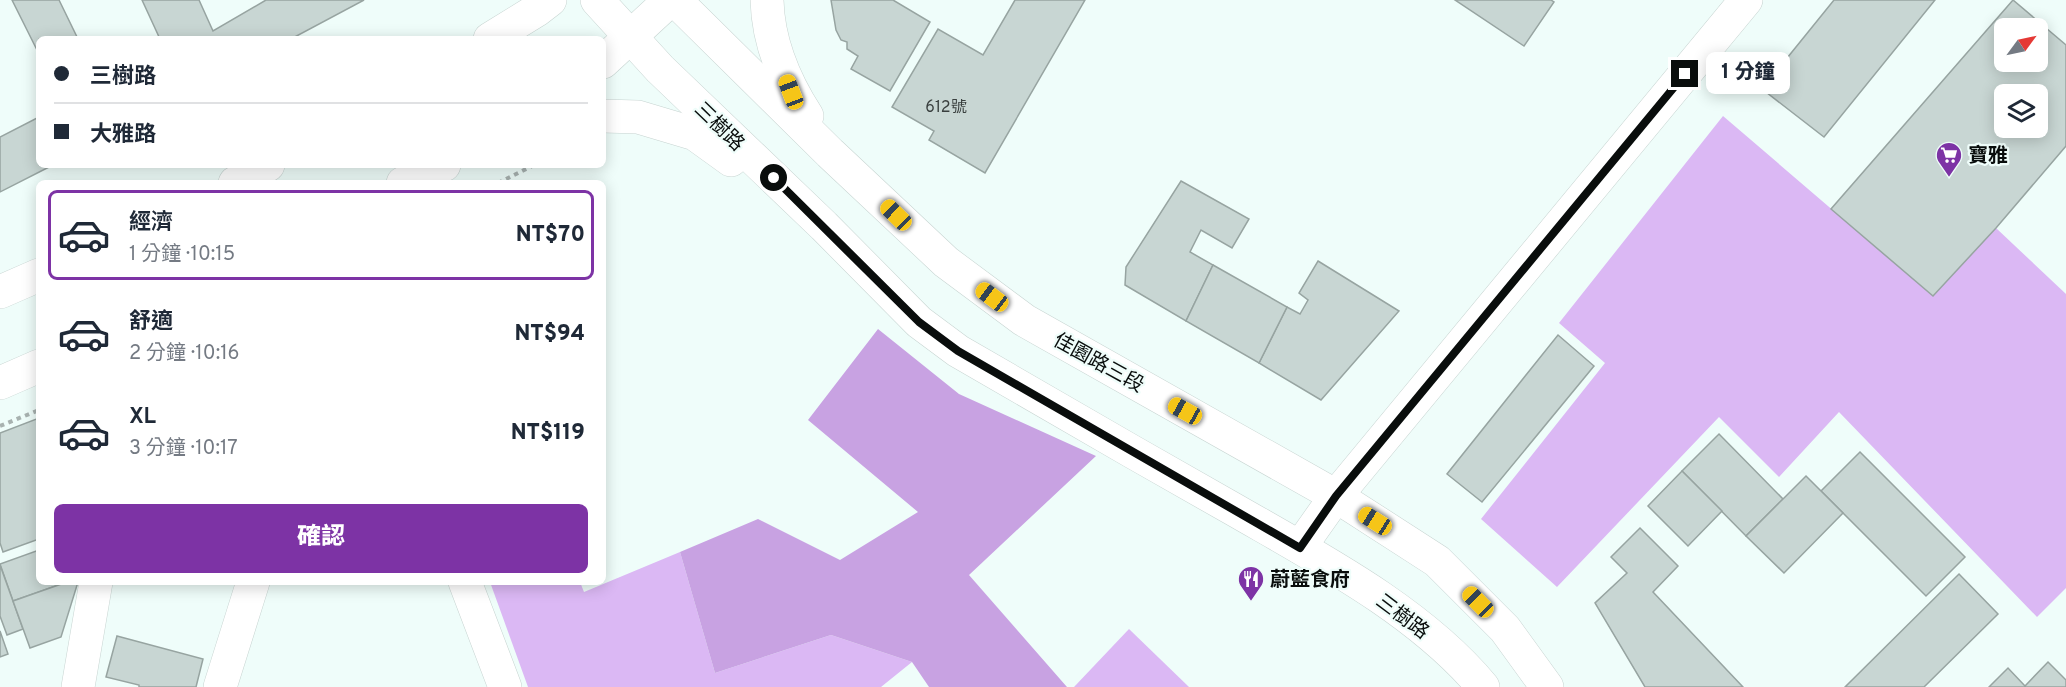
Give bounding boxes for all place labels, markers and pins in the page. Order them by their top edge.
supermarket icon: 寶雅 [1934,140,1964,178]
place label: 寶雅 [1968,144,2008,170]
restaurant icon: 蔚藍食府 [1236,564,1266,602]
place label: 蔚藍食府 [1270,568,1350,594]

